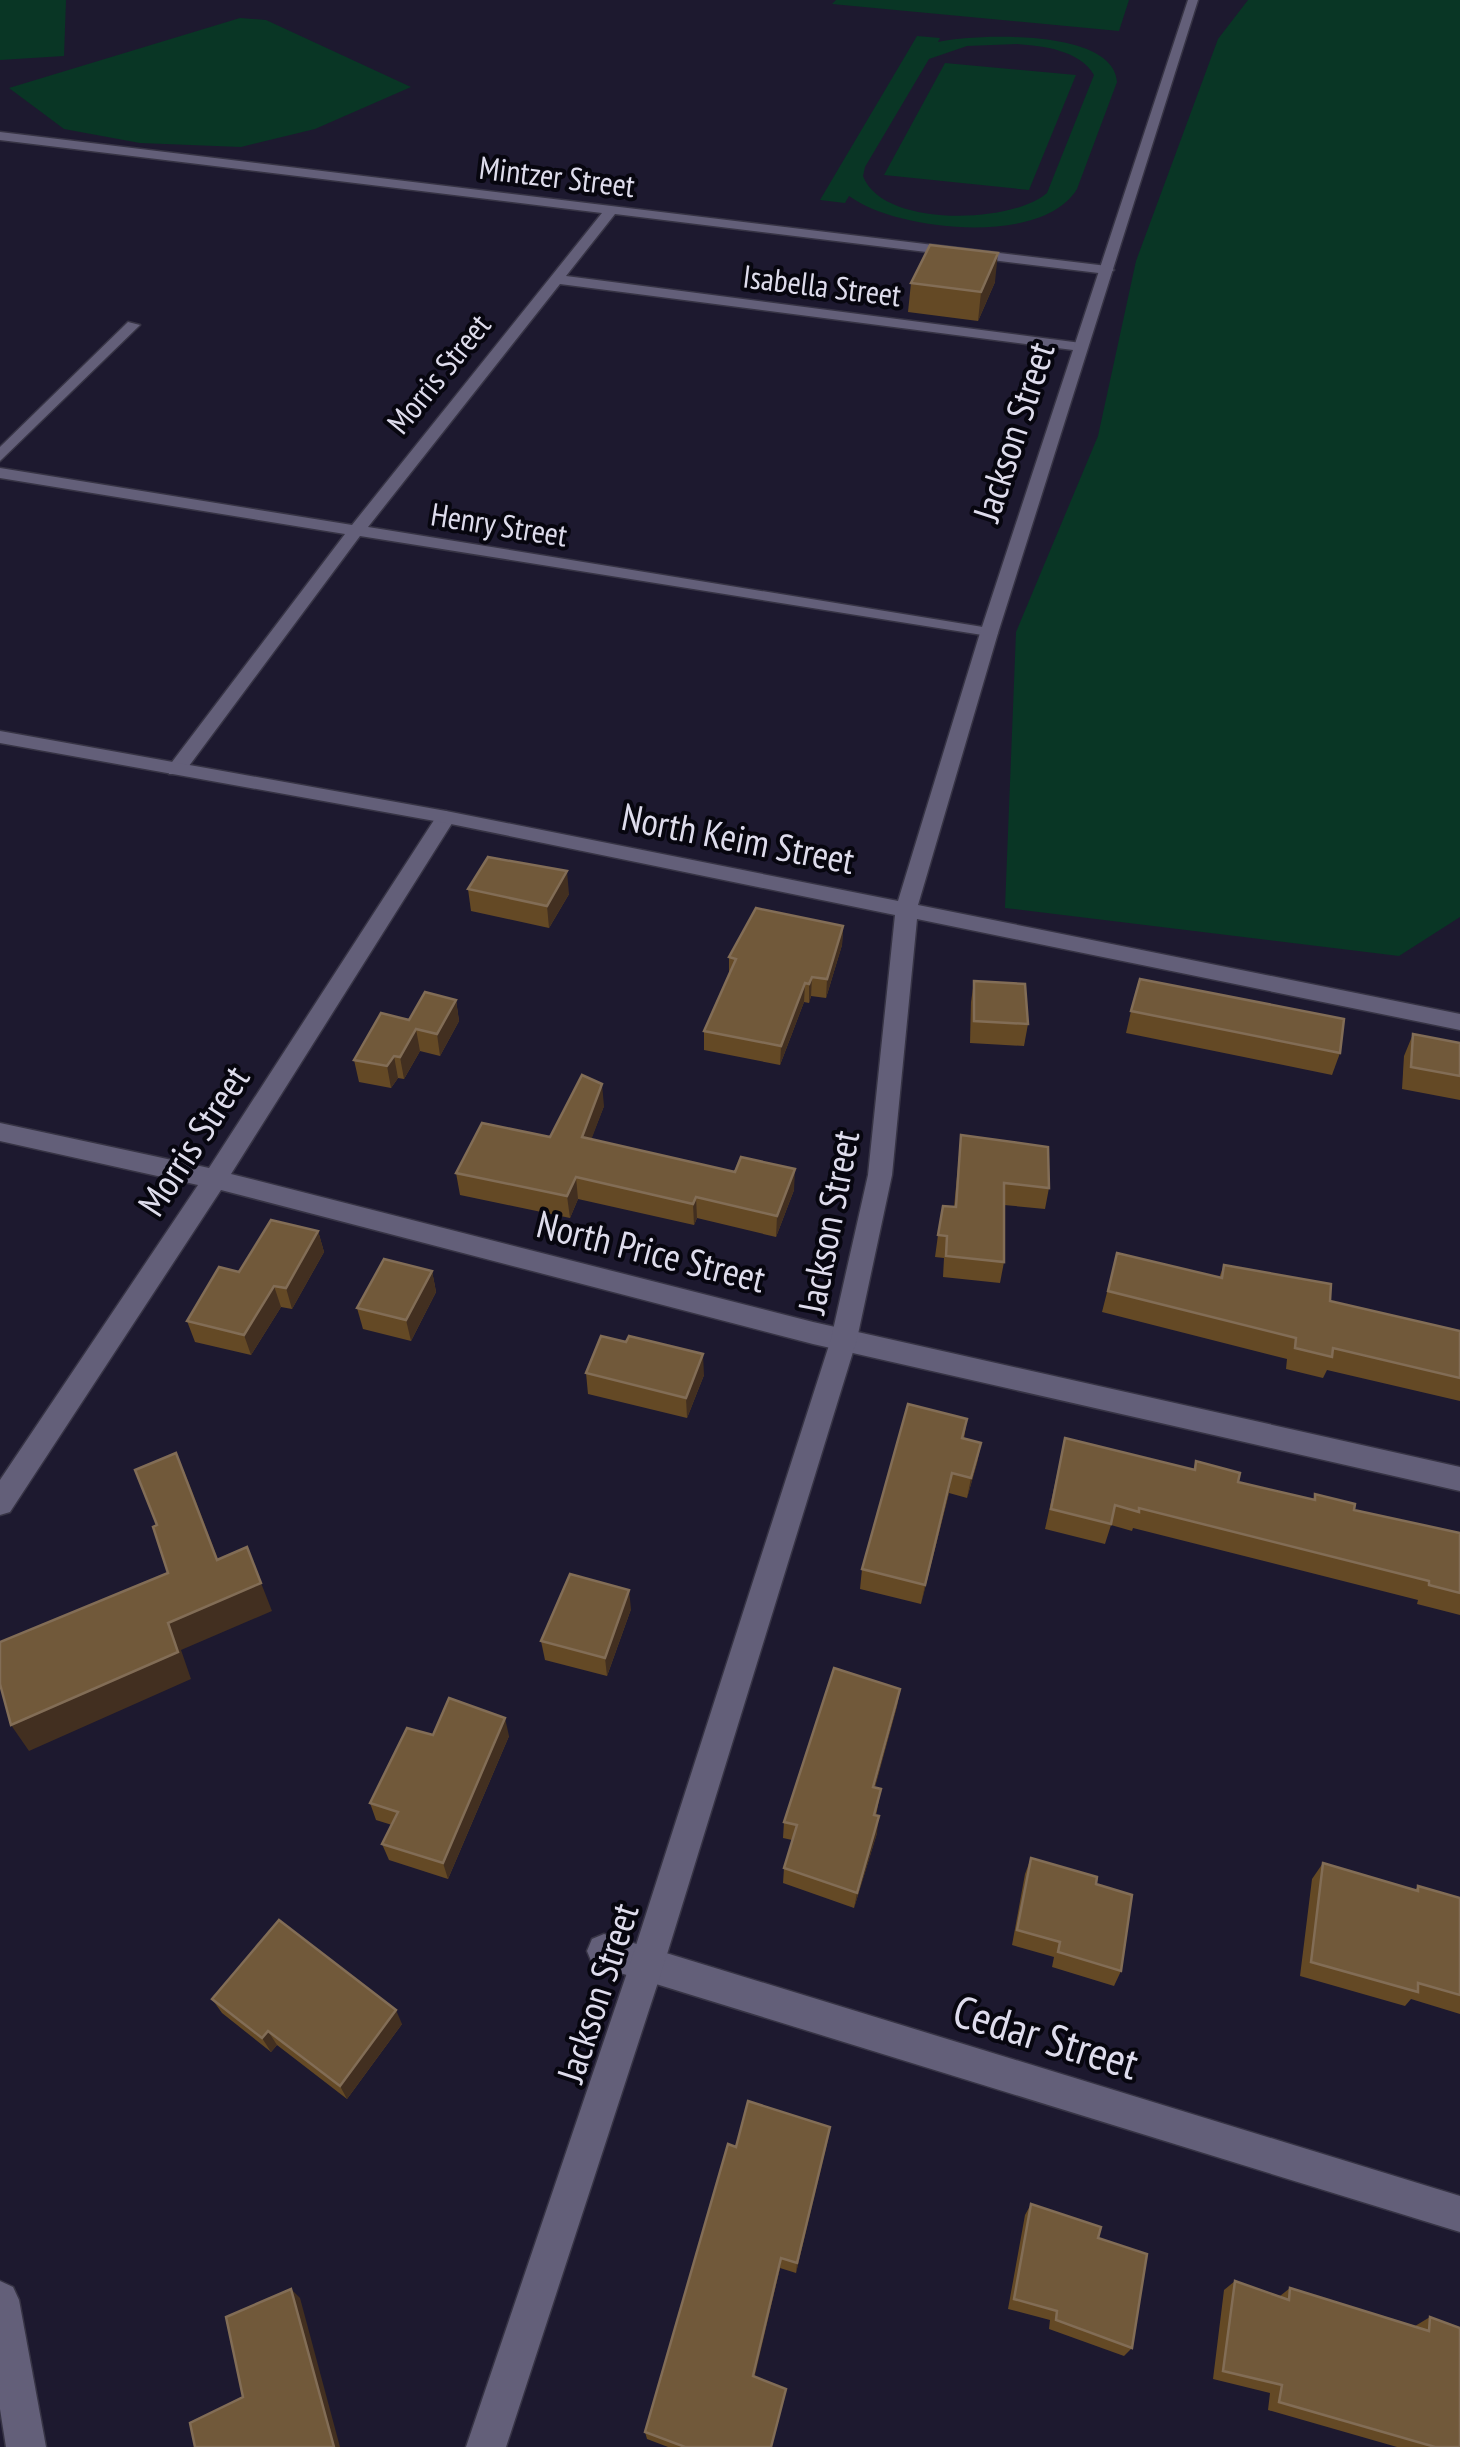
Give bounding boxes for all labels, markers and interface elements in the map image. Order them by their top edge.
street label: Mintzer Street [477,146,637,206]
street label: Isabella Street [741,254,904,316]
street label: Morris Street [377,305,500,442]
street label: Jackson Street [960,335,1065,528]
street label: Henry Street [428,493,570,556]
street label: North Keim Street [618,791,859,884]
street label: Morris Street [126,1055,260,1225]
street label: Jackson Street [786,1126,869,1318]
street label: North Price Street [532,1199,771,1303]
street label: Jackson Street [544,1896,649,2089]
street label: Cedar Street [947,1980,1146,2092]

